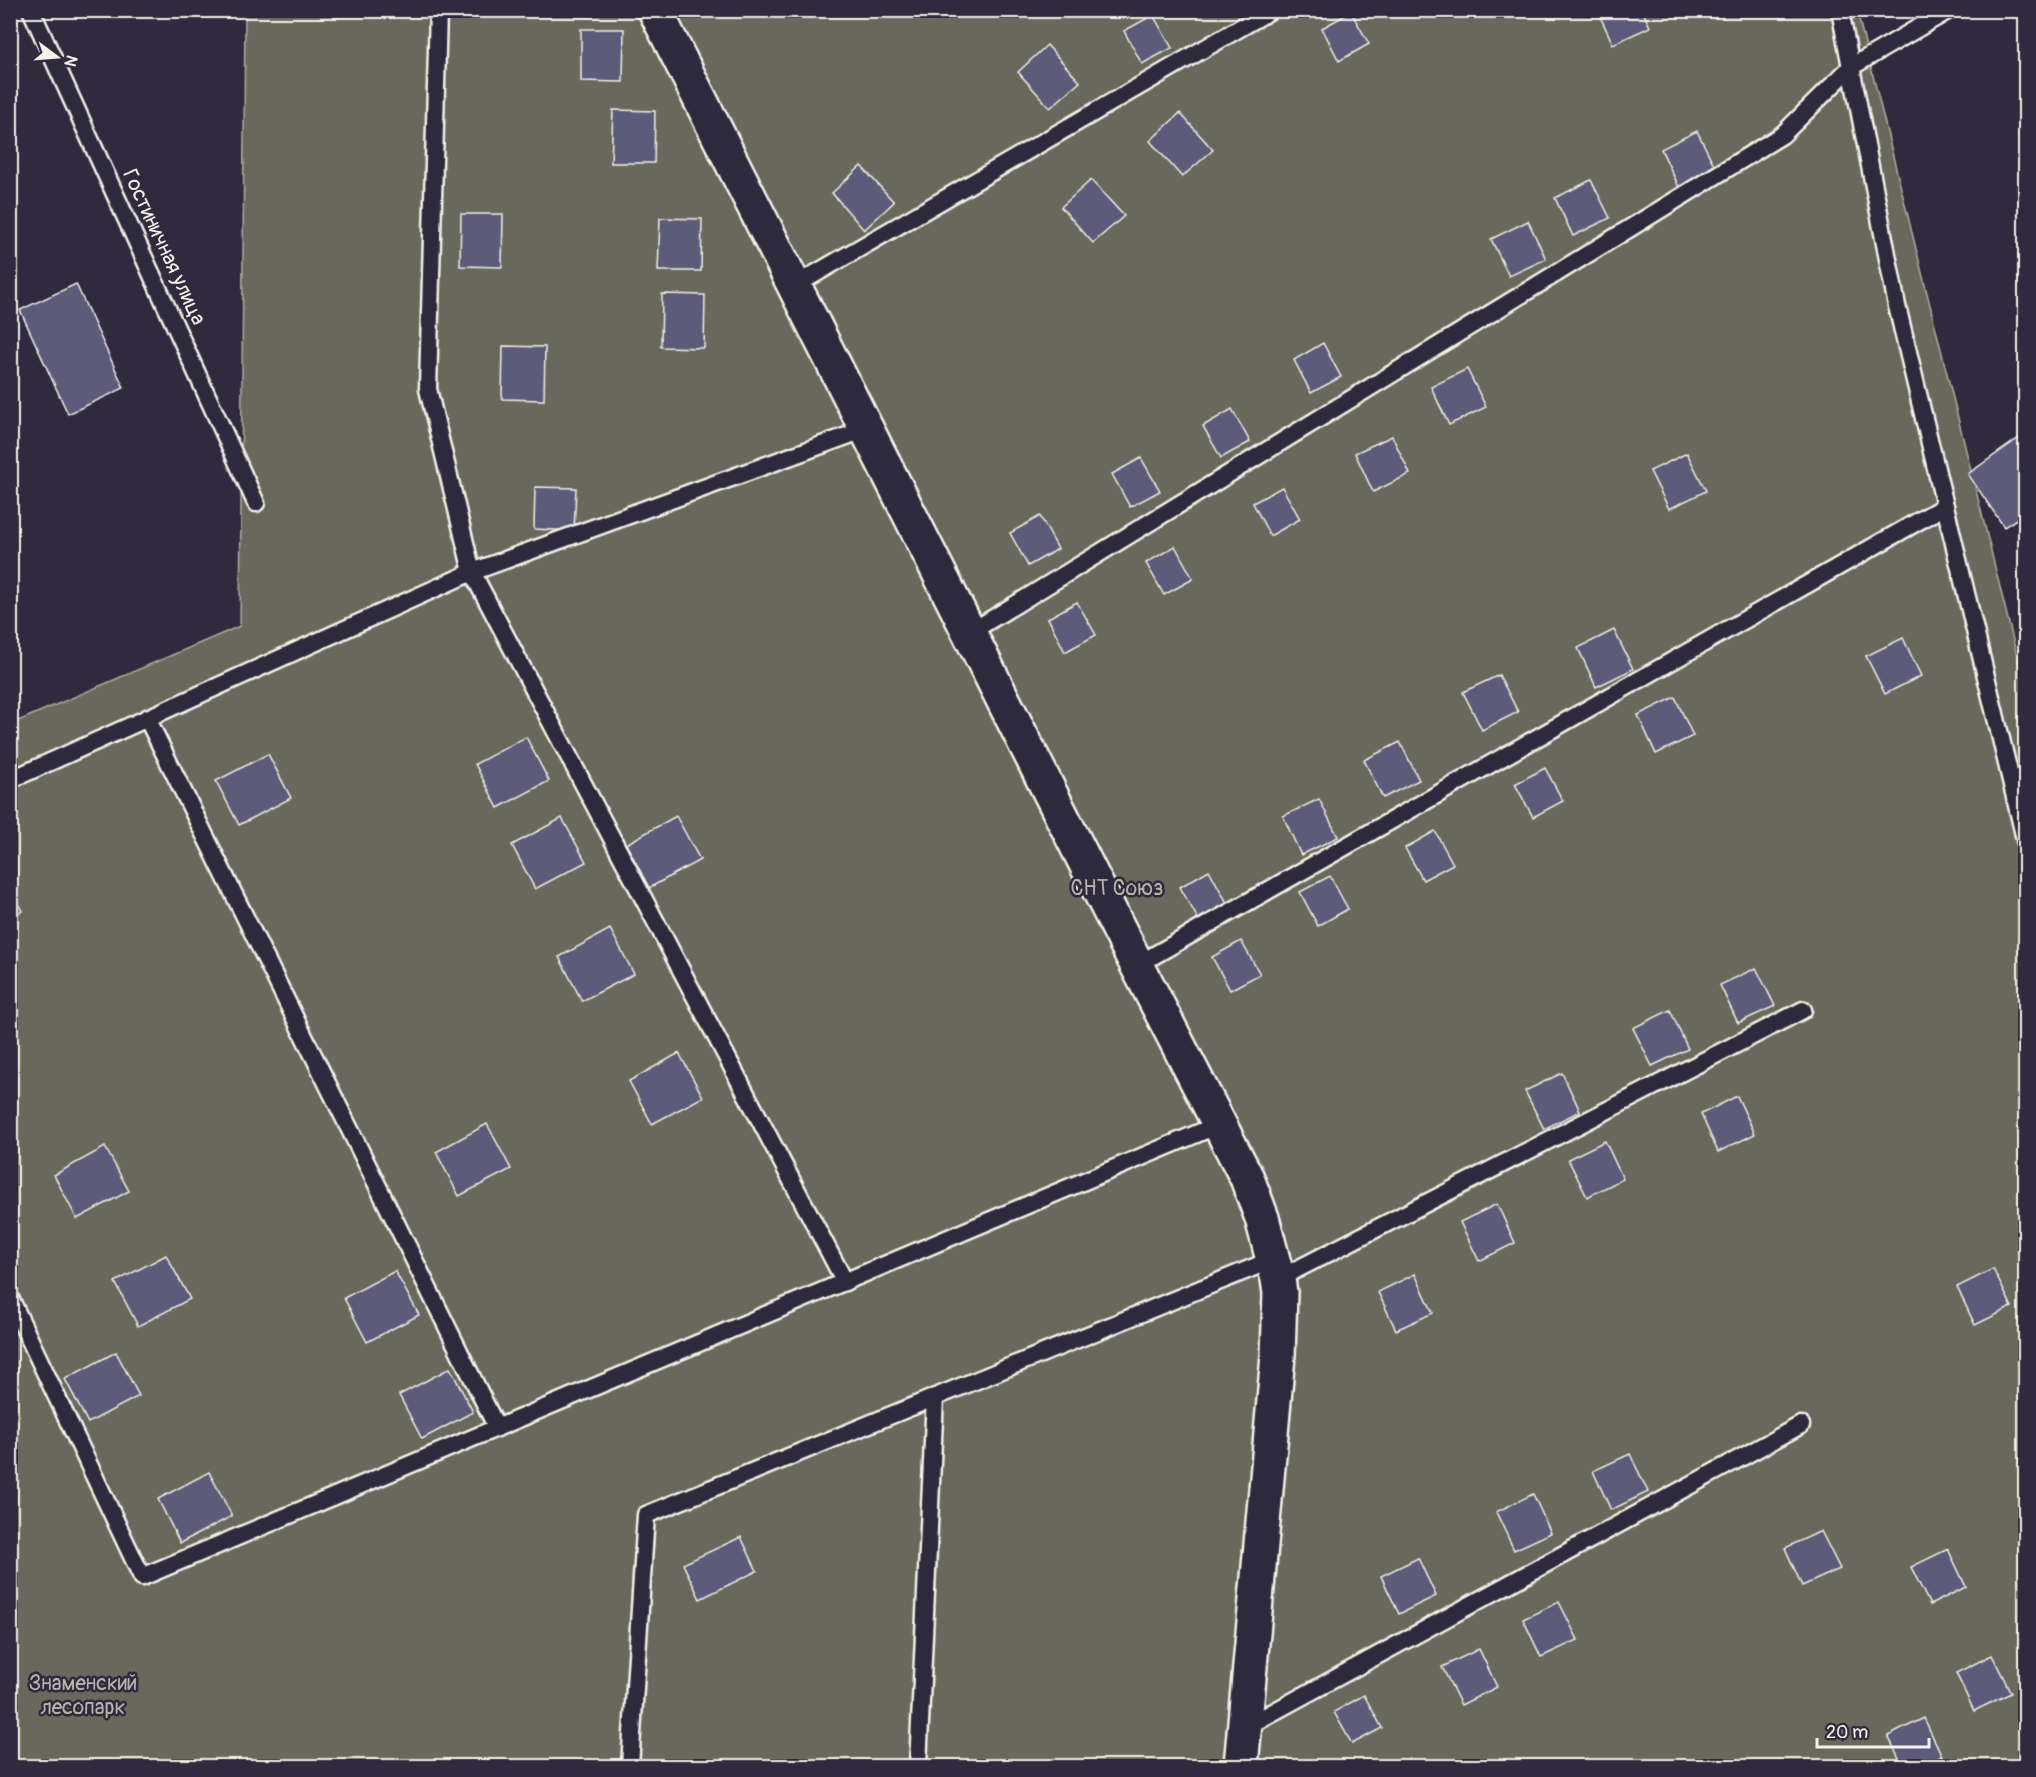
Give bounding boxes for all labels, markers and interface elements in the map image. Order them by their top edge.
north arrow [27,27,87,87]
text: N [59,53,82,69]
street label: Гостиничная улица [116,165,212,329]
park label: СНТ Союз [1070,875,1164,902]
park label: Знаменский лесопарк [29,1670,137,1721]
scale bar [1817,1711,1930,1749]
text: 20 m [1826,1721,1868,1744]

